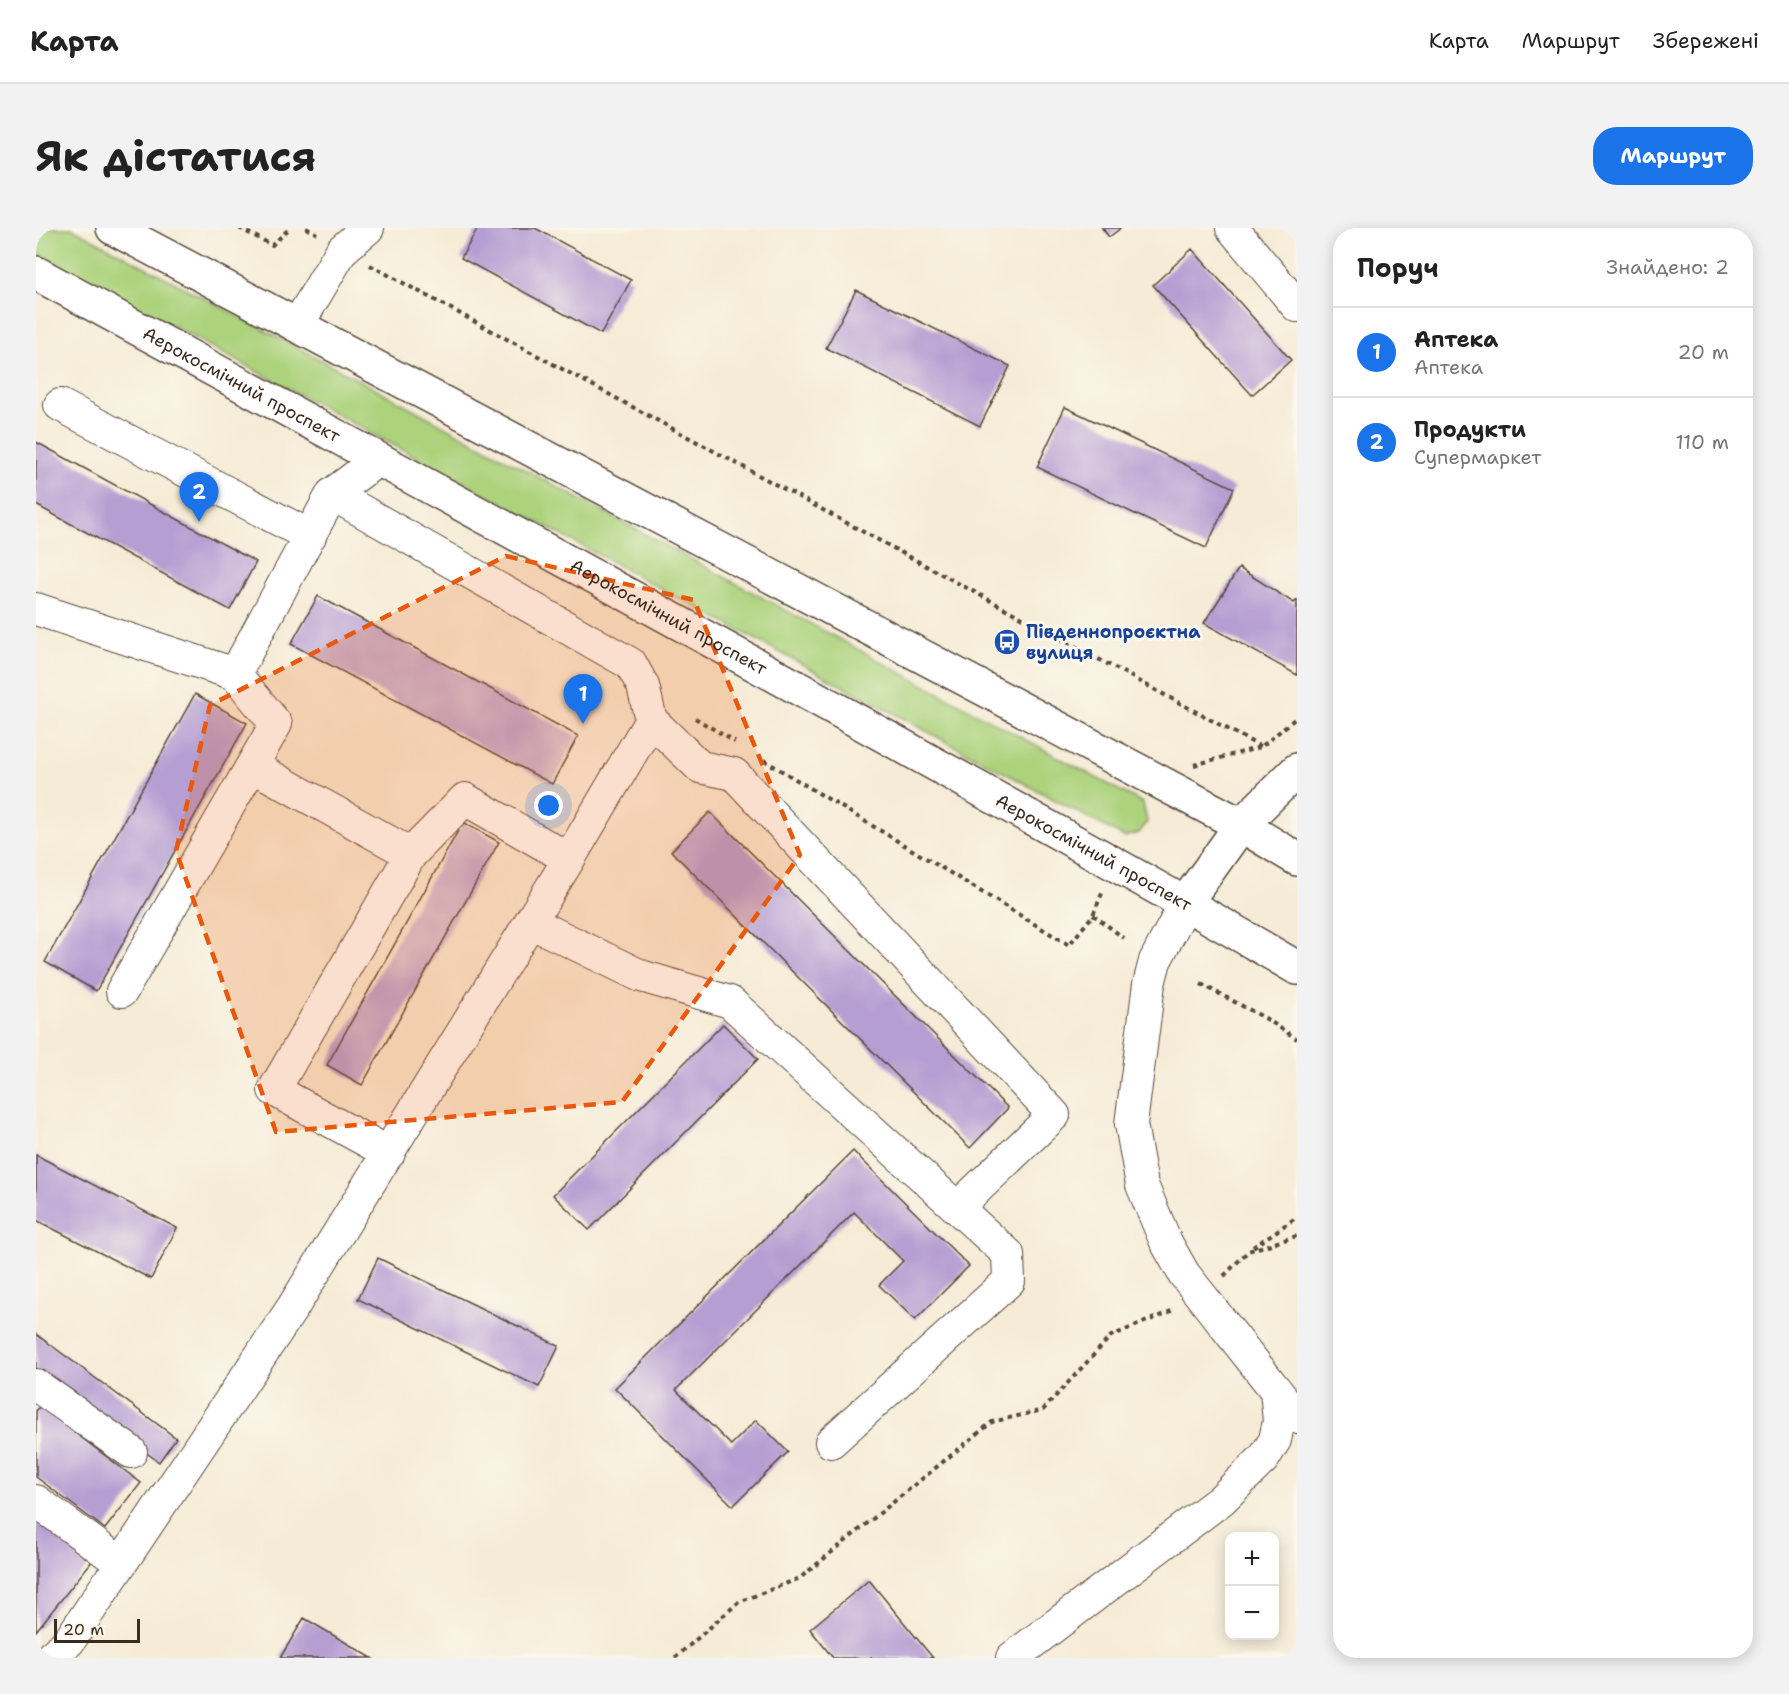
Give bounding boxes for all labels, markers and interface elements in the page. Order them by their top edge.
text: Карта [30,22,119,60]
text: Карта [1429,27,1489,55]
text: Маршрут [1522,27,1620,55]
text: Збережені [1653,27,1759,55]
button: Маршрут [1593,127,1753,185]
text: Як дістатися [36,128,316,184]
text: Поруч [1357,250,1439,285]
text: Знайдено: 2 [1606,254,1729,280]
street label: Аерокосмічний проспект [139,322,345,448]
text: Аптека [1414,325,1498,354]
text: 1 [1372,339,1381,365]
text: 20 m [1678,339,1729,365]
text: Аптека [1414,354,1483,380]
text: Продукти [1414,415,1526,444]
text: 2 [1370,429,1384,455]
text: 110 m [1675,429,1729,455]
text: Супермаркет [1414,444,1541,470]
pin: 2 [180,472,218,522]
street label: Аерокосмічний проспект [566,553,772,681]
place label: Південнопроєктна вулиця [1026,620,1201,665]
bus stop icon: Південнопроєктна вулиця [992,627,1022,657]
pin: 1 [564,674,602,724]
street label: Аерокосмічний проспект [991,788,1197,917]
your location [534,791,563,820]
map controls [1225,1532,1279,1640]
button: + [1225,1532,1279,1586]
button: − [1225,1586,1279,1640]
scale bar [54,1616,140,1644]
text: 20 m [63,1619,104,1640]

